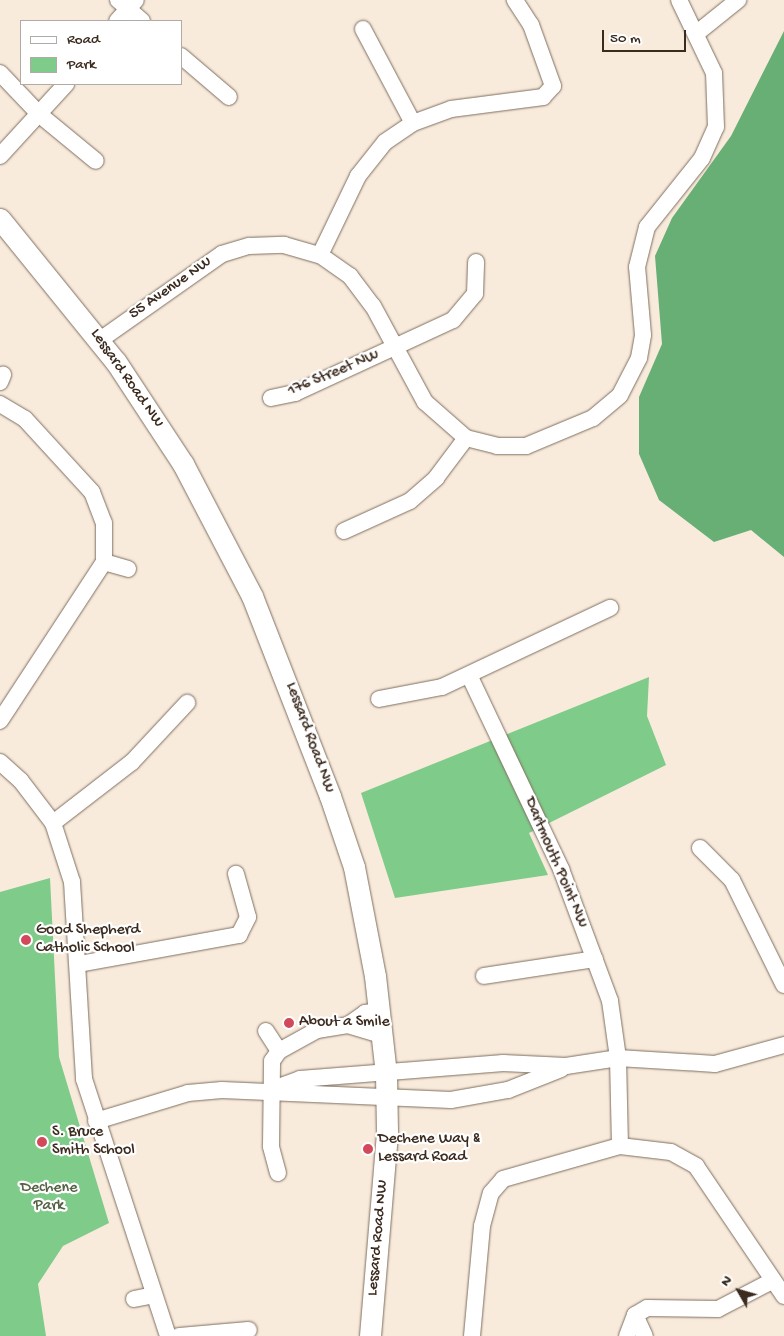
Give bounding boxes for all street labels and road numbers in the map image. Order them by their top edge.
street label: 55 Avenue NW [126,253,216,325]
street label: Lessard Road NW [85,326,167,432]
street label: 176 Street NW [286,346,382,402]
street label: Lessard Road NW [280,680,338,796]
street label: Dartmouth Point NW [519,795,591,931]
street label: Lessard Road NW [364,1179,394,1297]

